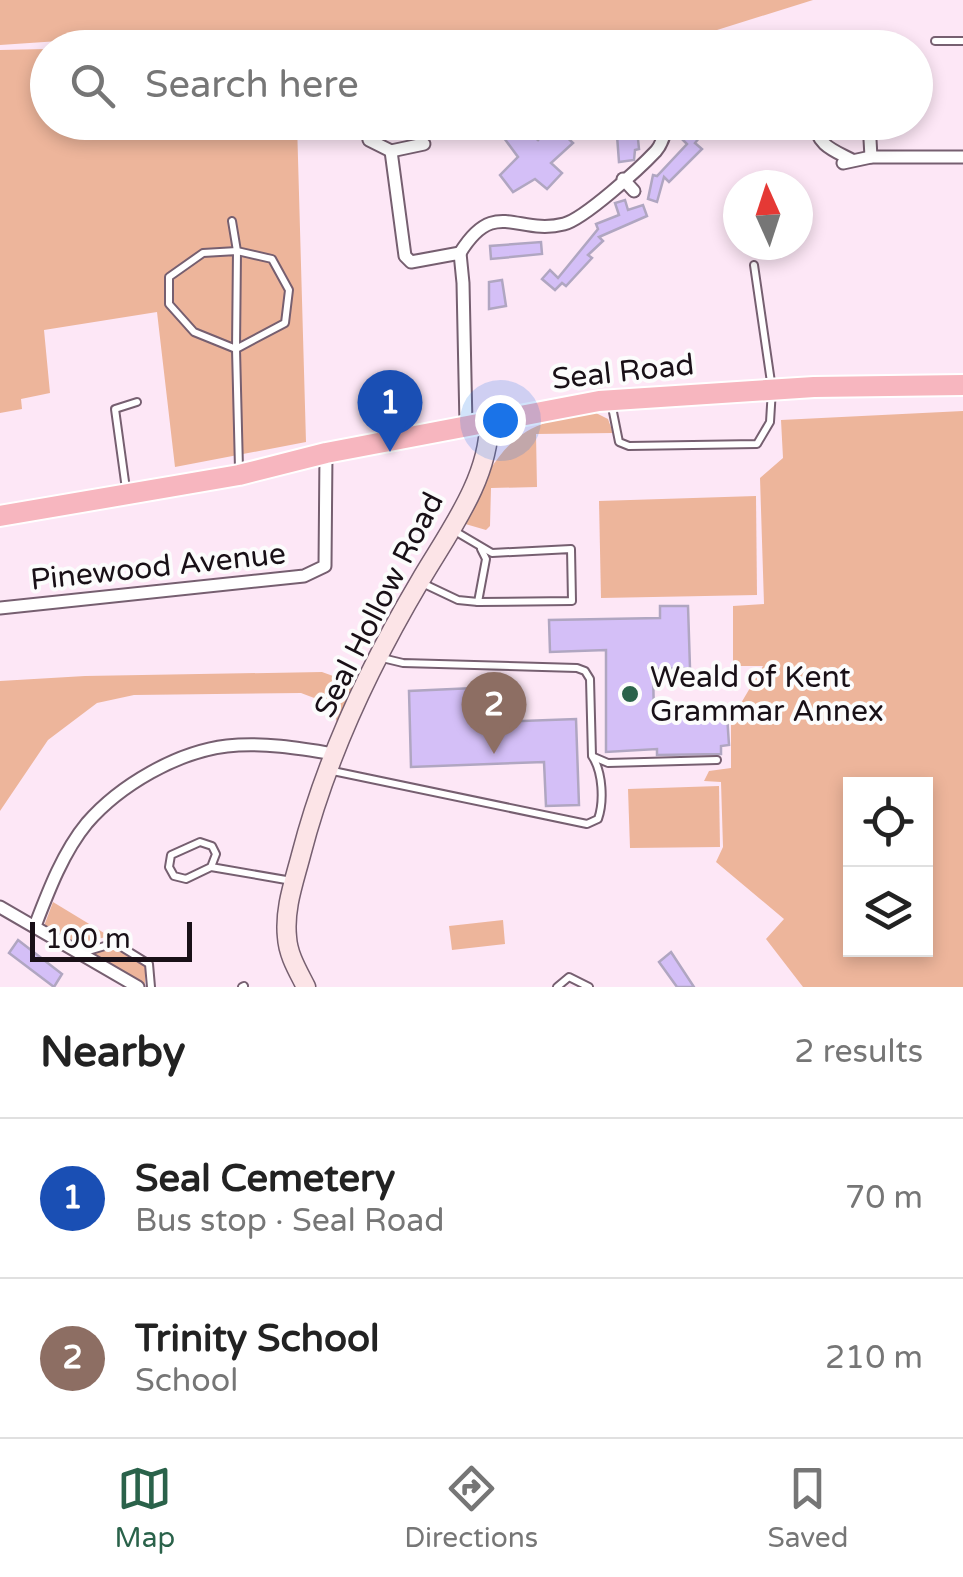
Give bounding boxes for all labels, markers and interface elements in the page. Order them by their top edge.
search box [30,30,933,140]
icon: search [65,58,120,113]
text: Search here [145,62,359,108]
north arrow [723,170,813,260]
street label: Seal Road [550,346,696,398]
pin: 1 [358,370,422,452]
your location [475,395,526,446]
street label: Seal Hollow Road [306,486,452,724]
street label: Pinewood Avenue [28,535,288,599]
place label: Weald of Kent Grammar Annex [650,659,884,730]
pin: 2 [462,672,526,754]
marker: Weald of Kent Grammar Annex [619,683,641,705]
map controls [843,777,933,957]
button: locate [843,777,933,867]
button: layers [843,867,933,957]
scale bar [30,917,192,961]
text: 100 m [45,922,131,956]
text: Nearby [40,1027,185,1078]
text: 2 results [794,1033,923,1071]
text: Seal Cemetery [135,1156,395,1202]
text: 1 [62,1179,83,1217]
text: 70 m [845,1179,923,1217]
text: Bus stop · Seal Road [135,1202,444,1240]
text: Trinity School [135,1316,380,1362]
text: 2 [62,1339,83,1377]
text: 210 m [825,1339,923,1377]
text: School [135,1362,238,1400]
tab: Map [115,1461,175,1555]
tab: Directions [404,1461,538,1555]
tab: Saved [767,1461,848,1555]

